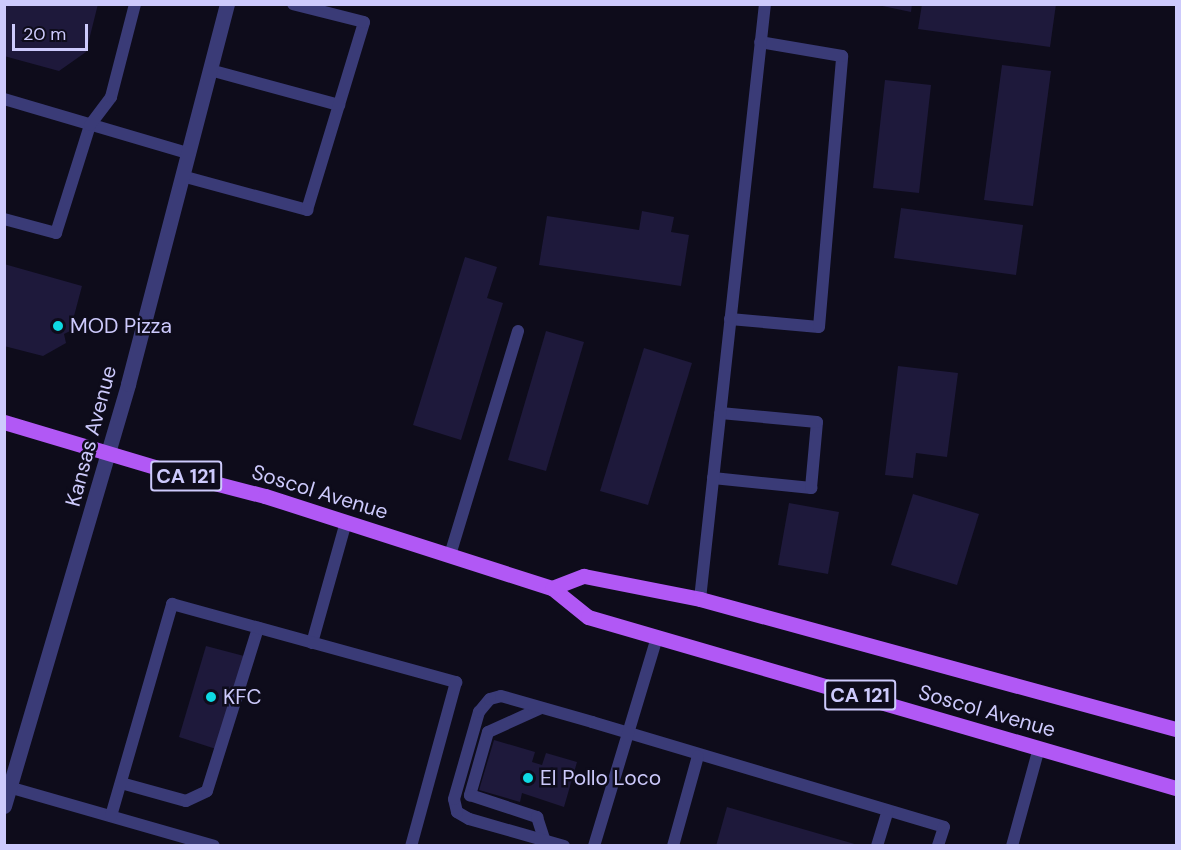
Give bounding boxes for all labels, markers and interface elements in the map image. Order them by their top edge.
scale bar [15,12,92,50]
text: 20 m [23,22,66,46]
place label: MOD Pizza [70,313,172,339]
marker: MOD Pizza [51,319,65,333]
street label: Kansas Avenue [60,363,122,509]
road number: CA 121 [150,459,222,493]
street label: Soscol Avenue [249,459,391,525]
road number: CA 121 [824,678,896,712]
street label: Soscol Avenue [916,679,1058,743]
place label: KFC [223,684,262,710]
marker: KFC [204,690,218,704]
place label: El Pollo Loco [540,765,661,791]
marker: El Pollo Loco [521,771,535,785]

